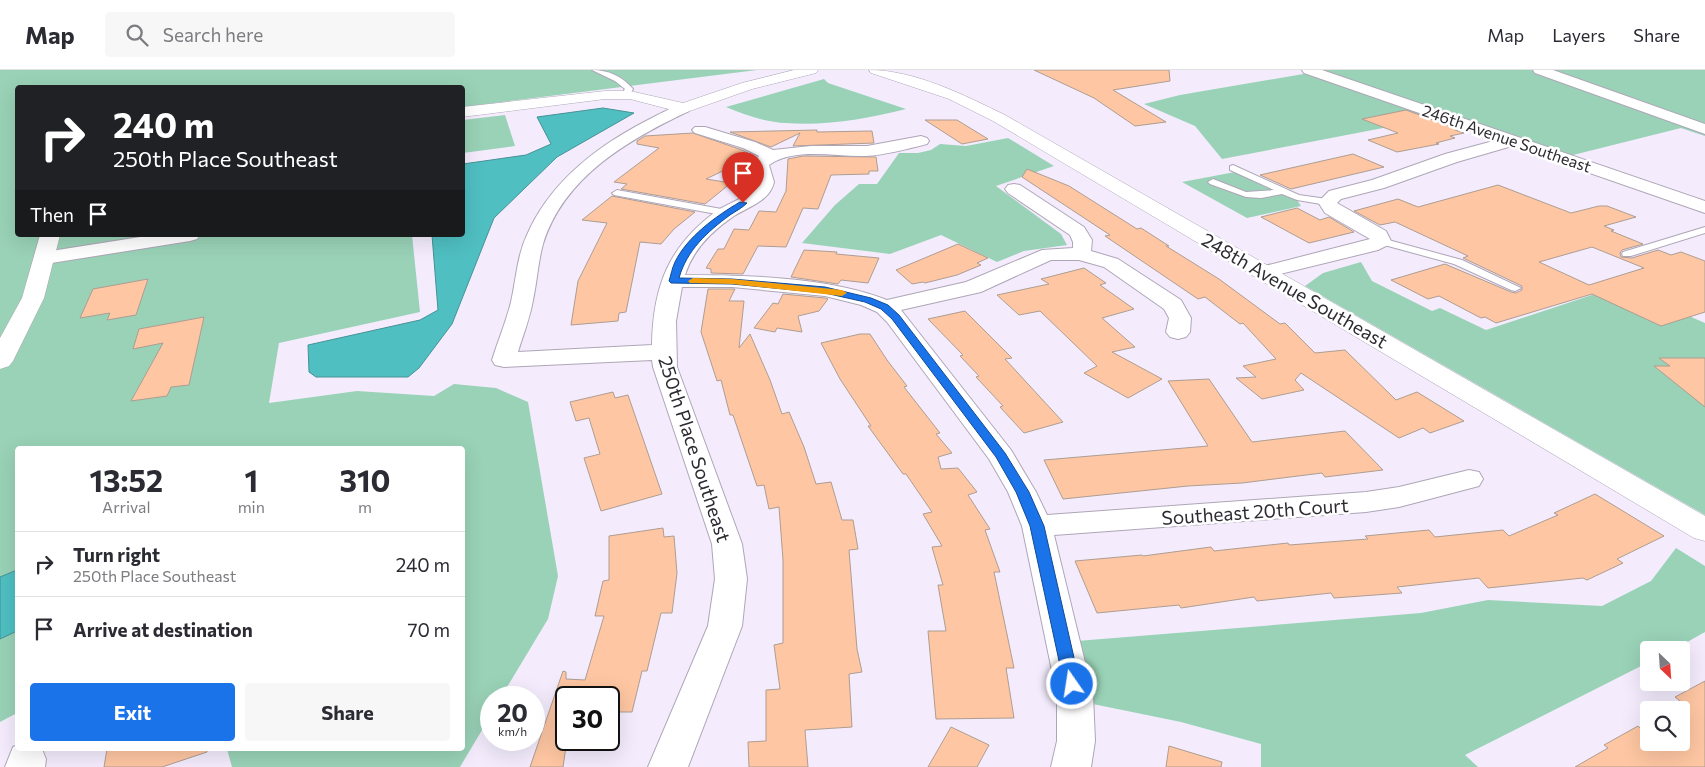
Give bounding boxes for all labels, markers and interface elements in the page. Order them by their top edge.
search box [105,12,455,57]
text: Map [25,20,75,49]
icon: search [123,21,151,49]
text: Search here [163,23,263,46]
text: Map [1487,24,1524,46]
text: Layers [1552,24,1605,46]
text: Share [1633,24,1680,46]
street label: 246th Avenue Southeast [1420,100,1594,176]
text: 240 m [113,102,214,145]
icon: right [30,105,95,170]
text: 250th Place Southeast [113,145,338,172]
pin [722,152,764,203]
icon: arrive [729,159,757,187]
icon: arrive [84,200,112,228]
text: Then [30,203,74,226]
street label: 248th Avenue Southeast [1198,227,1392,353]
street label: 250th Place Southeast [654,353,736,545]
text: 13:52 [90,461,163,498]
text: 1 [244,461,258,498]
text: 310 [339,461,390,498]
street label: Southeast 20th Court [1161,493,1349,529]
text: Arrival [102,497,151,516]
text: min [238,497,265,516]
text: m [358,497,372,516]
text: Turn right [73,543,160,566]
icon: right [30,550,58,578]
text: 240 m [396,553,450,576]
text: 250th Place Southeast [73,566,236,585]
icon: arrive [30,615,58,643]
text: Arrive at destination [73,618,253,641]
text: 70 m [407,618,450,641]
north arrow [1640,641,1690,691]
map controls [1640,641,1690,751]
position arrow [1045,657,1097,709]
button: Exit [30,683,235,741]
button: Share [245,683,450,741]
speed limit sign: 30 [555,686,620,751]
text: 20 [497,697,528,727]
button: search [1640,701,1690,751]
text: km/h [498,724,527,738]

